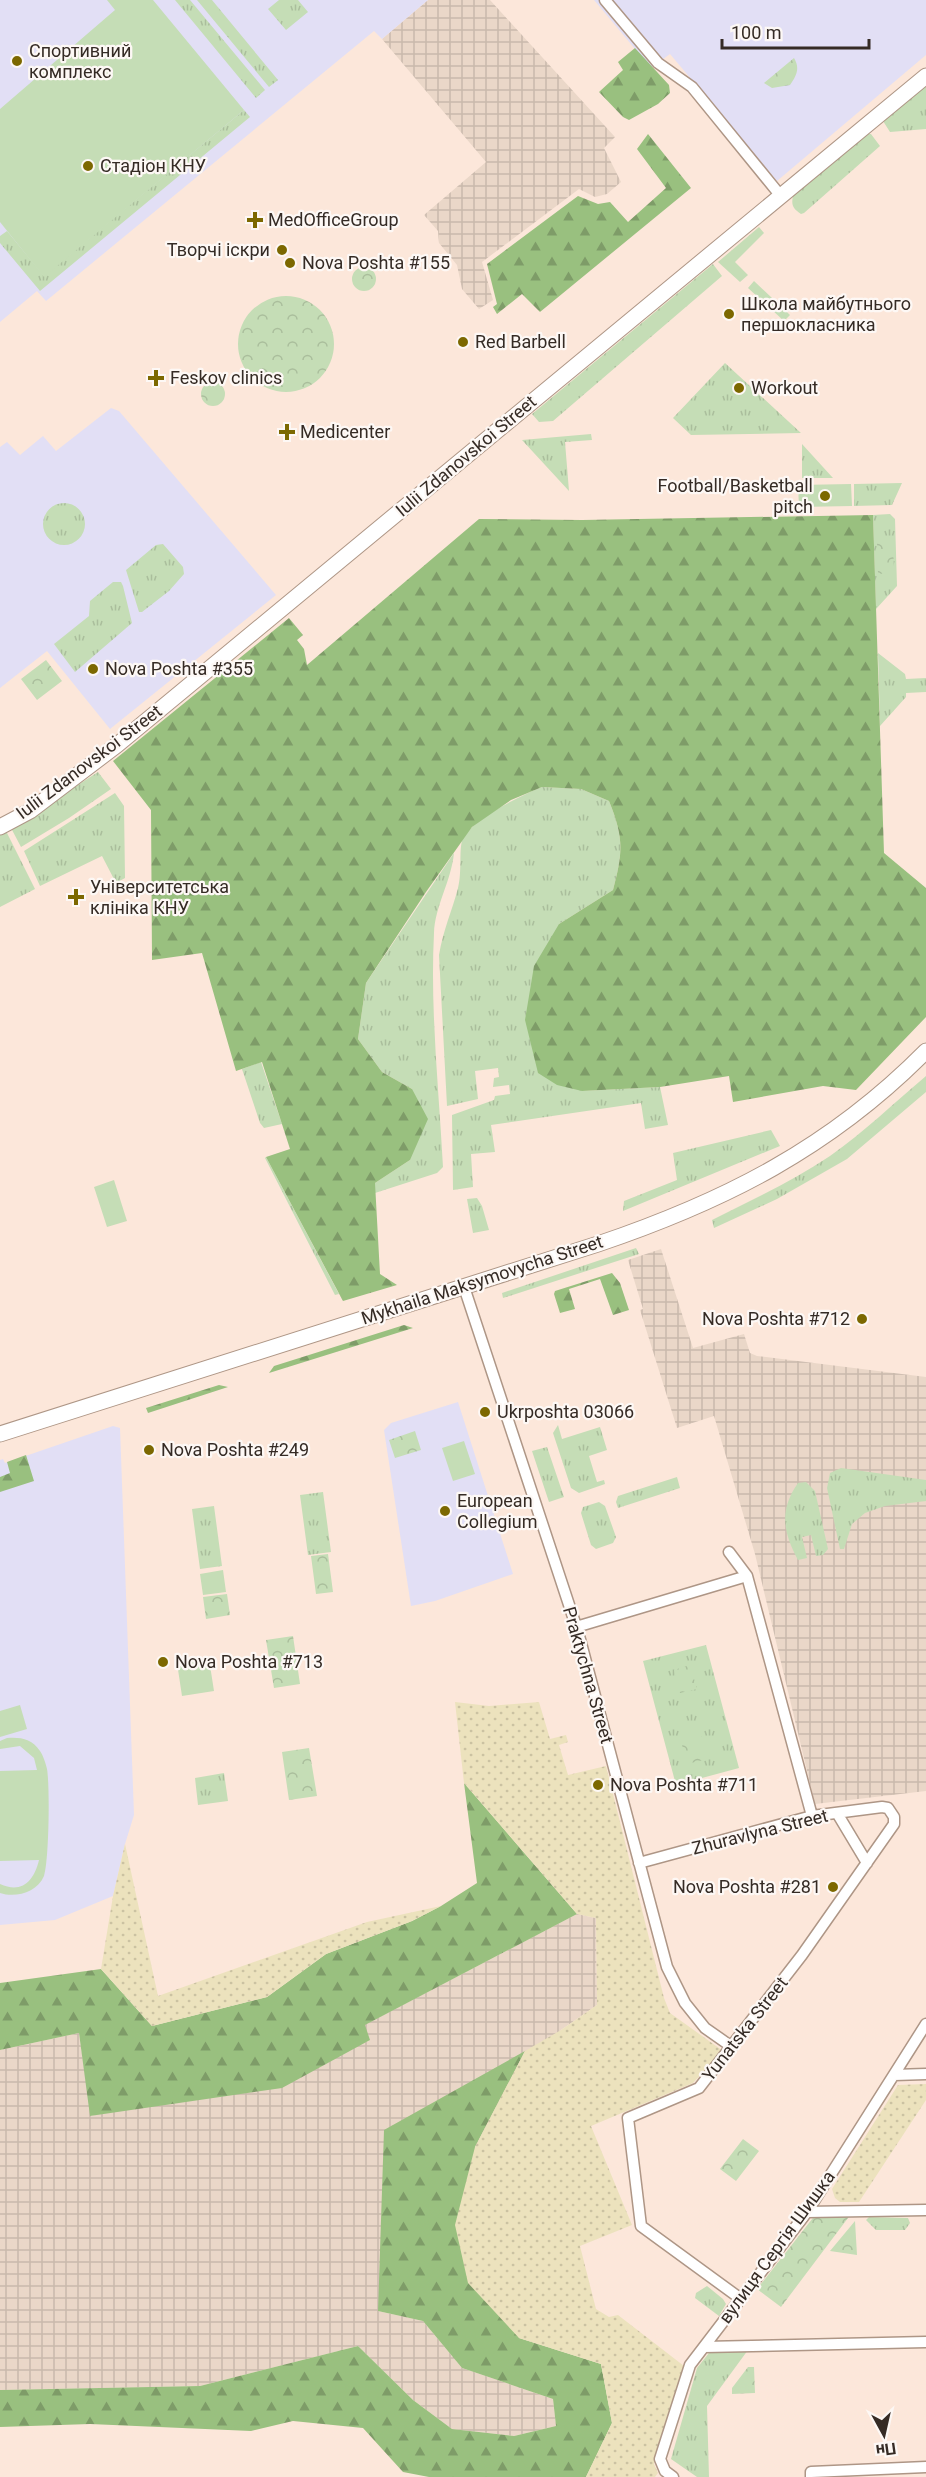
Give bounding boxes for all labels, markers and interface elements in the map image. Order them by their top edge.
scale bar [722,12,869,50]
text: 100 m [731,22,782,43]
place label: Спортивний комплекс [29,40,131,82]
marker: Спортивний комплекс [10,54,24,68]
place label: Стадіон КНУ [100,155,206,176]
marker: Стадіон КНУ [81,159,95,173]
place label: MedOfficeGroup [268,209,399,230]
marker: MedOfficeGroup [246,211,264,229]
place label: Творчі іскри [167,239,270,260]
marker: Творчі іскри [275,243,289,257]
place label: Nova Poshta #155 [302,252,450,273]
marker: Nova Poshta #155 [283,256,297,270]
place label: Школа майбутнього першокласника [741,293,911,335]
marker: Школа майбутнього першокласника [722,307,736,321]
place label: Red Barbell [475,331,566,352]
marker: Red Barbell [456,335,470,349]
place label: Feskov clinics [170,367,282,388]
marker: Feskov clinics [147,369,165,387]
place label: Workout [751,377,818,398]
marker: Workout [732,381,746,395]
street label: Iulii Zdanovskoi Street [391,391,540,520]
place label: Medicenter [300,421,390,442]
marker: Medicenter [278,423,296,441]
place label: Football/Basketball pitch [657,475,813,517]
marker: Football/Basketball pitch [818,489,832,503]
place label: Nova Poshta #355 [105,658,253,679]
marker: Nova Poshta #355 [86,662,100,676]
street label: Iulii Zdanovskoi Street [12,700,166,823]
place label: Університетська клініка КНУ [90,876,229,918]
marker: Університетська клініка КНУ [67,888,85,906]
street label: Mykhaila Maksymovycha Street [358,1230,605,1329]
place label: Nova Poshta #712 [702,1308,850,1329]
marker: Nova Poshta #712 [855,1312,869,1326]
place label: Ukrposhta 03066 [497,1401,634,1422]
marker: Ukrposhta 03066 [478,1405,492,1419]
place label: Nova Poshta #249 [161,1439,309,1460]
marker: Nova Poshta #249 [142,1443,156,1457]
place label: European Collegium [457,1490,537,1532]
marker: European Collegium [438,1504,452,1518]
street label: Praktychna Street [559,1604,618,1746]
place label: Nova Poshta #713 [175,1651,323,1672]
marker: Nova Poshta #713 [156,1655,170,1669]
place label: Nova Poshta #711 [610,1774,758,1795]
marker: Nova Poshta #711 [591,1778,605,1792]
street label: Zhuravlyna Street [690,1804,830,1859]
place label: Nova Poshta #281 [673,1876,821,1897]
marker: Nova Poshta #281 [826,1880,840,1894]
street label: Yunatska Street [697,1972,792,2085]
street label: вулиця Сергія Шишка [714,2166,839,2327]
north arrow [854,2405,914,2465]
text: Пн [875,2439,897,2460]

